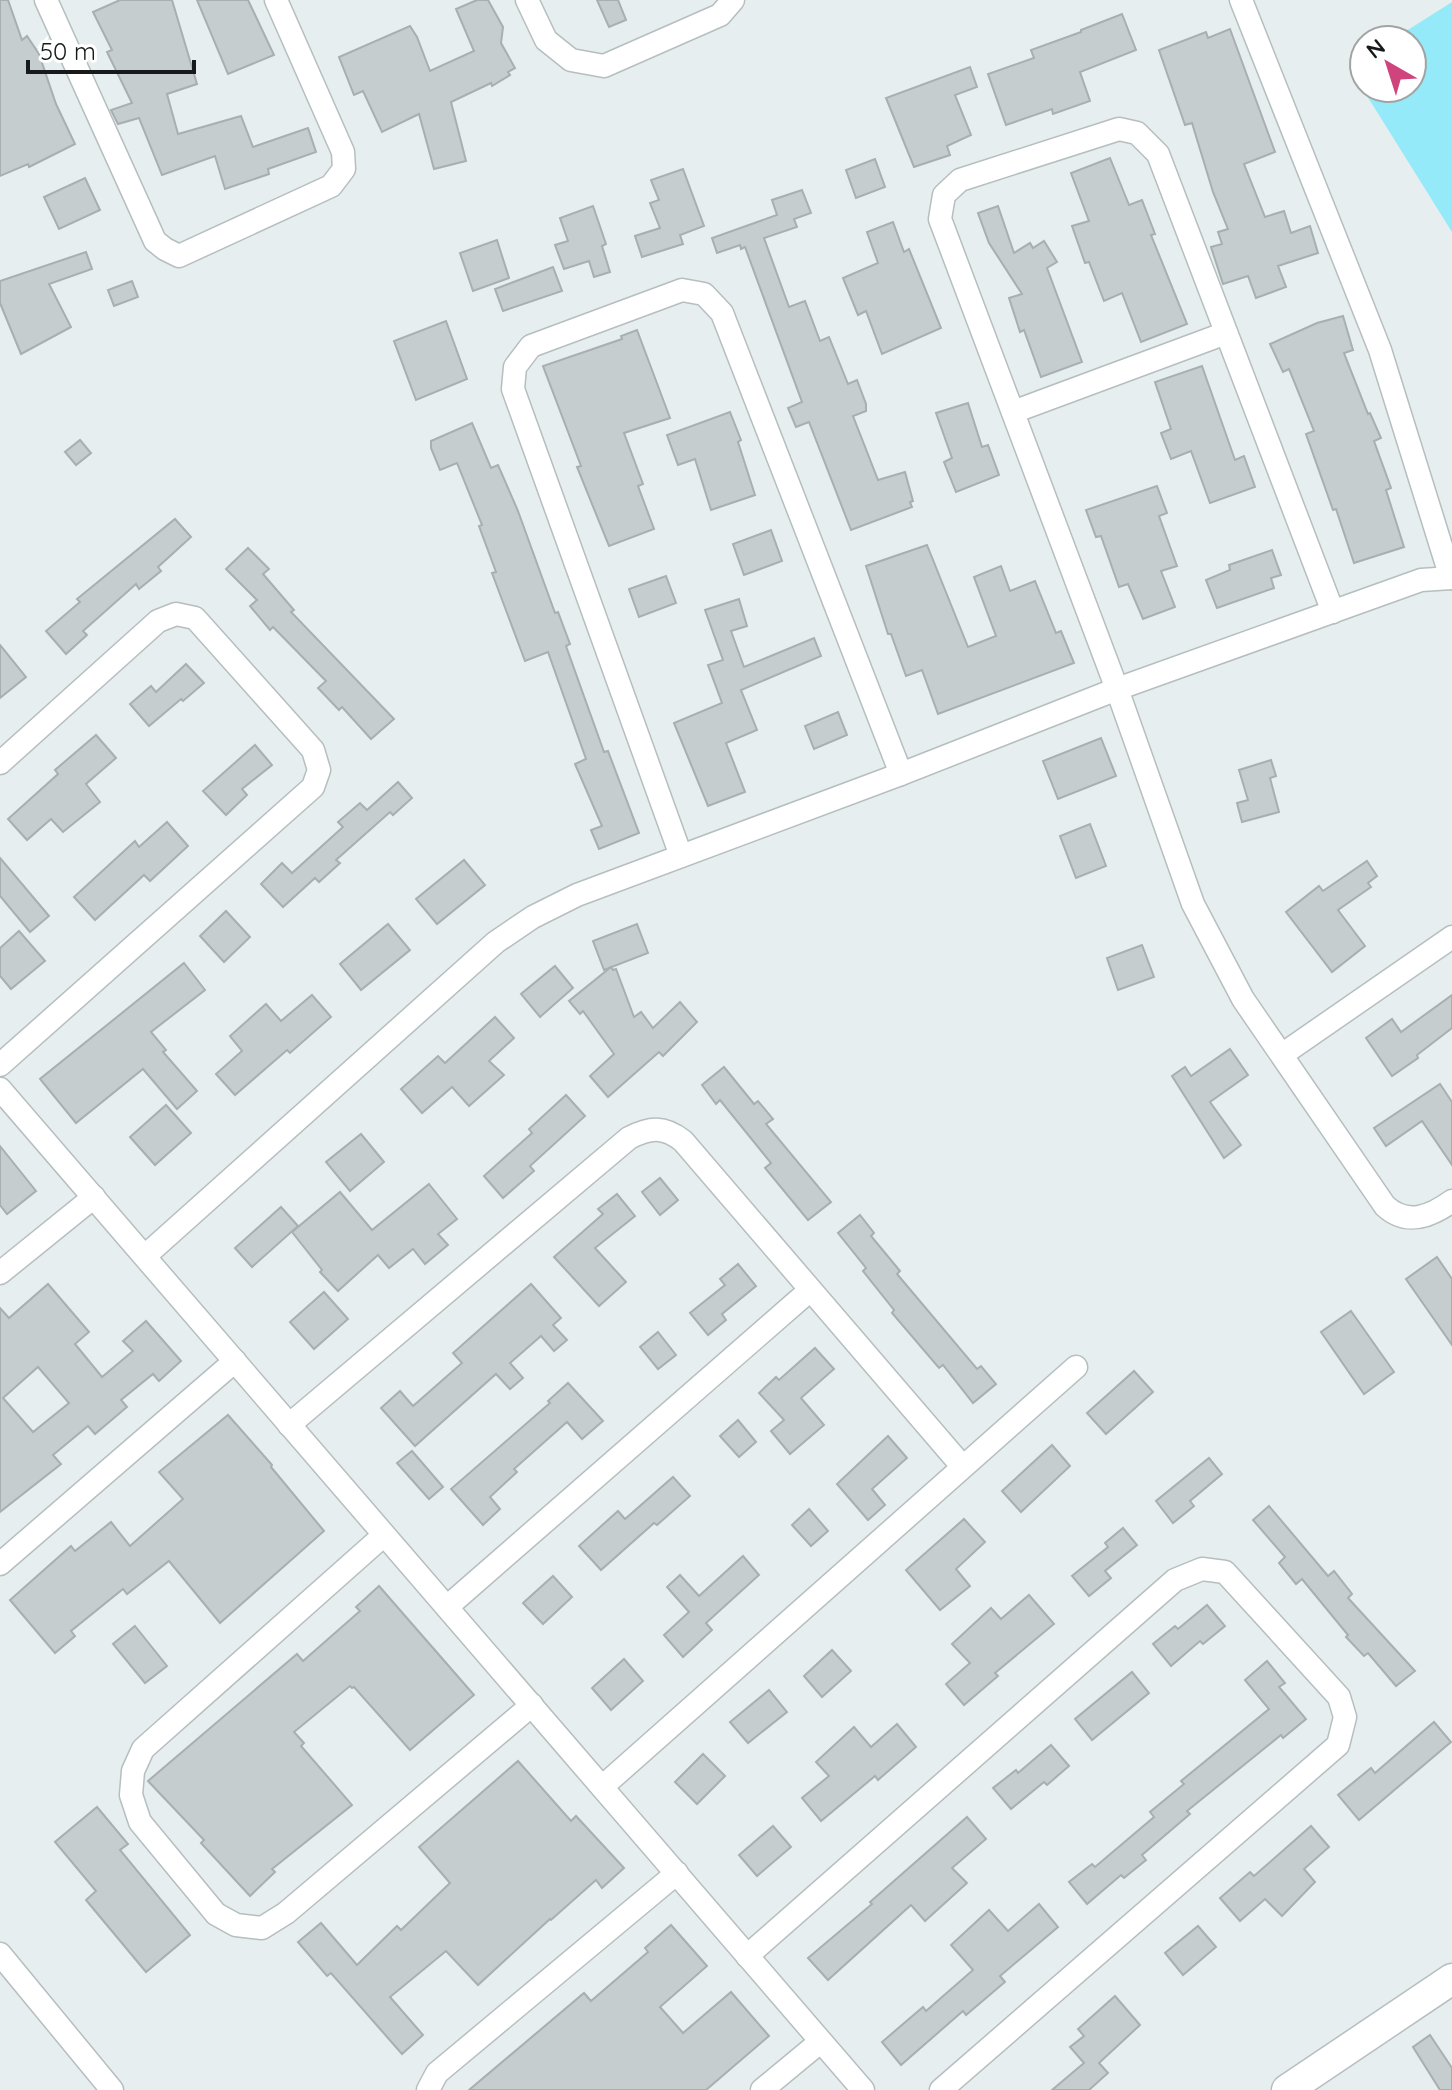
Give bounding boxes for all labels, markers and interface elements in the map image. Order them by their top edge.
scale bar [28,24,194,74]
north arrow [1348,24,1428,104]
text: N [1360,32,1391,64]
text: 50 m [40,36,96,66]

